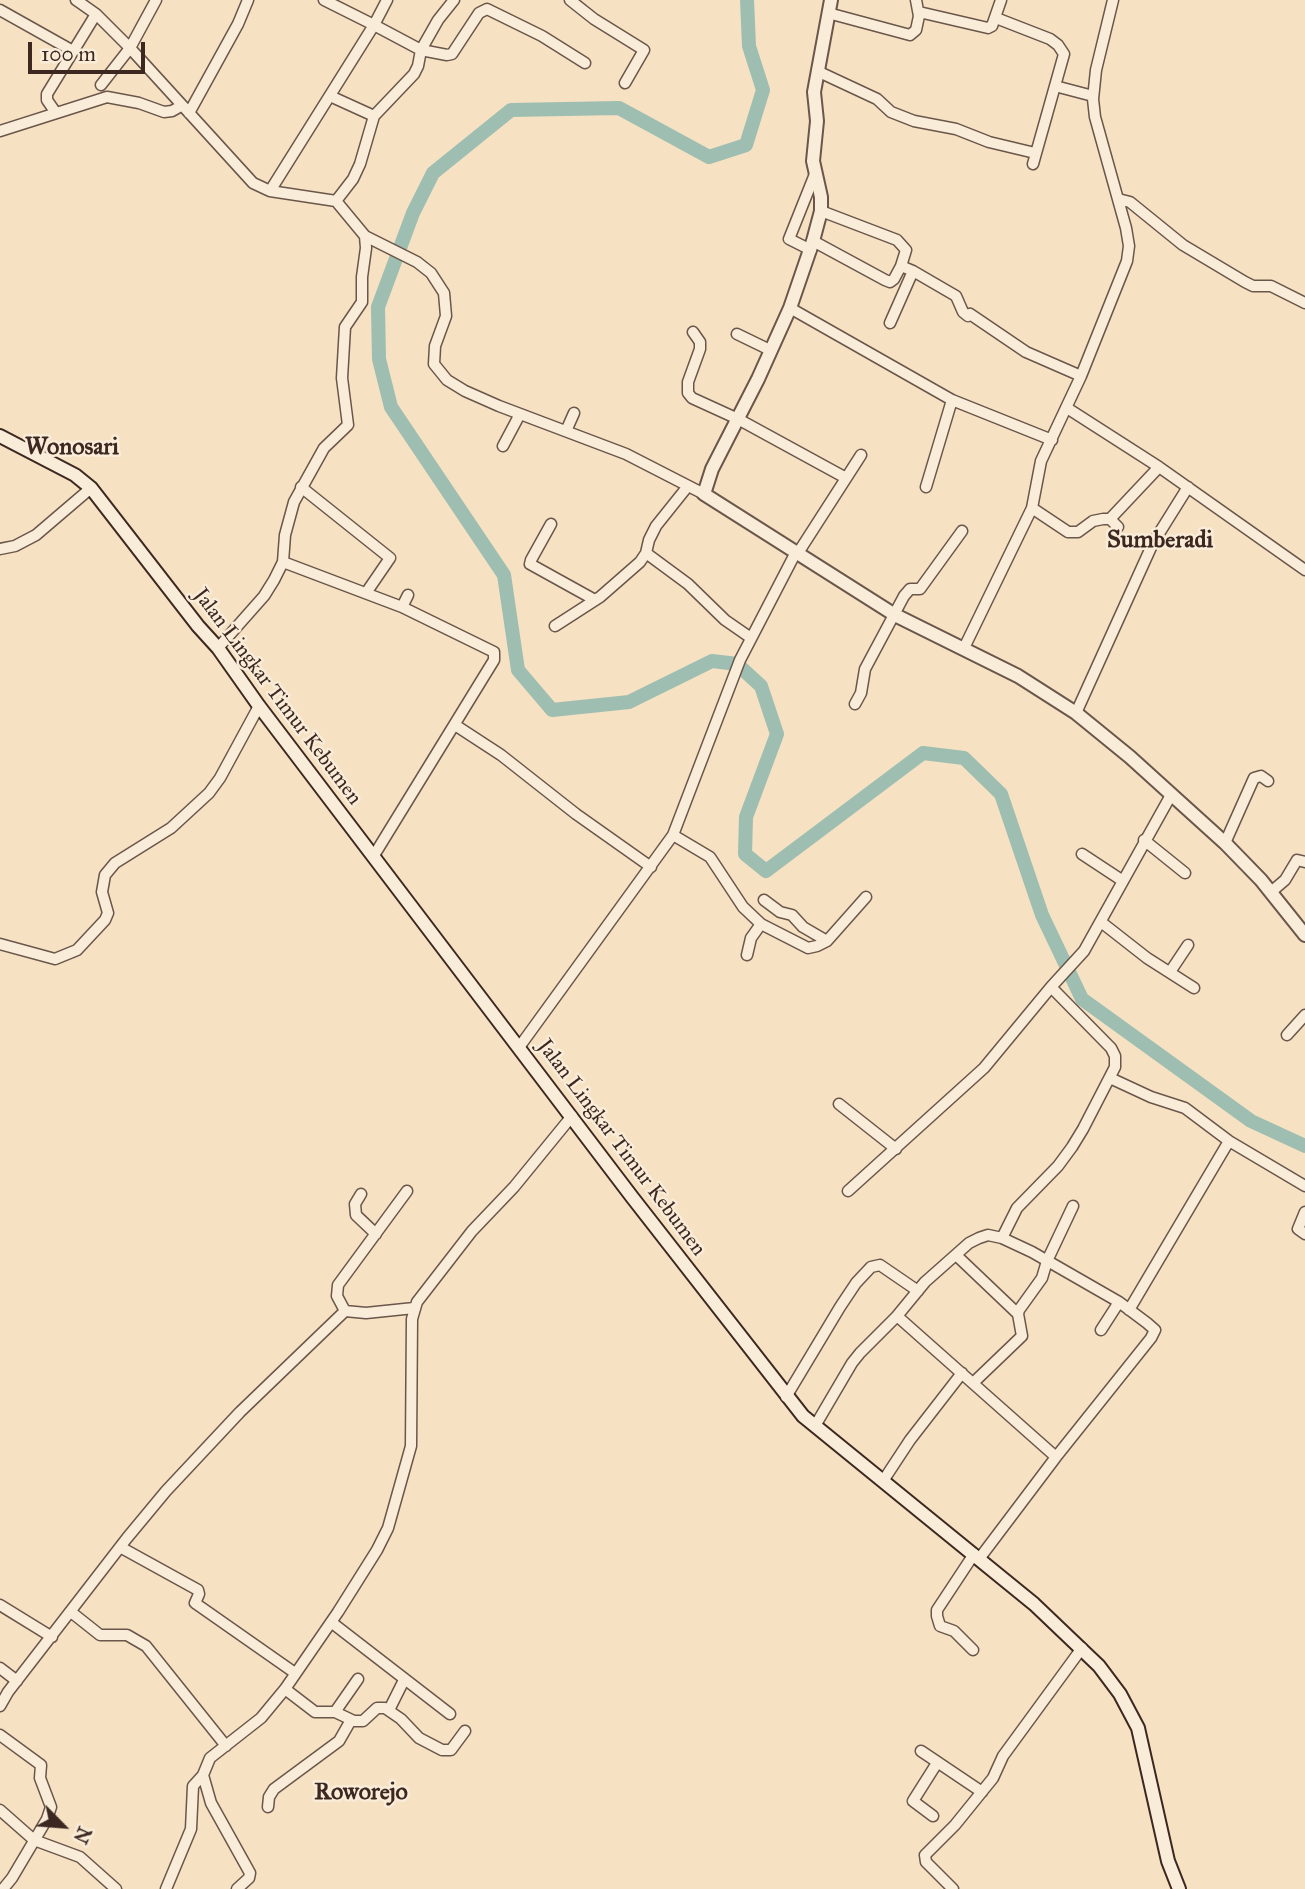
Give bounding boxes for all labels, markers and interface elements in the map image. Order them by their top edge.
scale bar [32,28,149,72]
text: 100 m [41,41,96,67]
district label: Wonosari [25,434,119,462]
district label: Sumberadi [1107,527,1213,555]
street label: Jalan Lingkar Timur Kebumen [187,584,367,810]
street label: Jalan Lingkar Timur Kebumen [531,1035,711,1261]
district label: Roworejo [314,1779,408,1807]
north arrow [28,1791,98,1861]
text: N [69,1823,96,1847]

